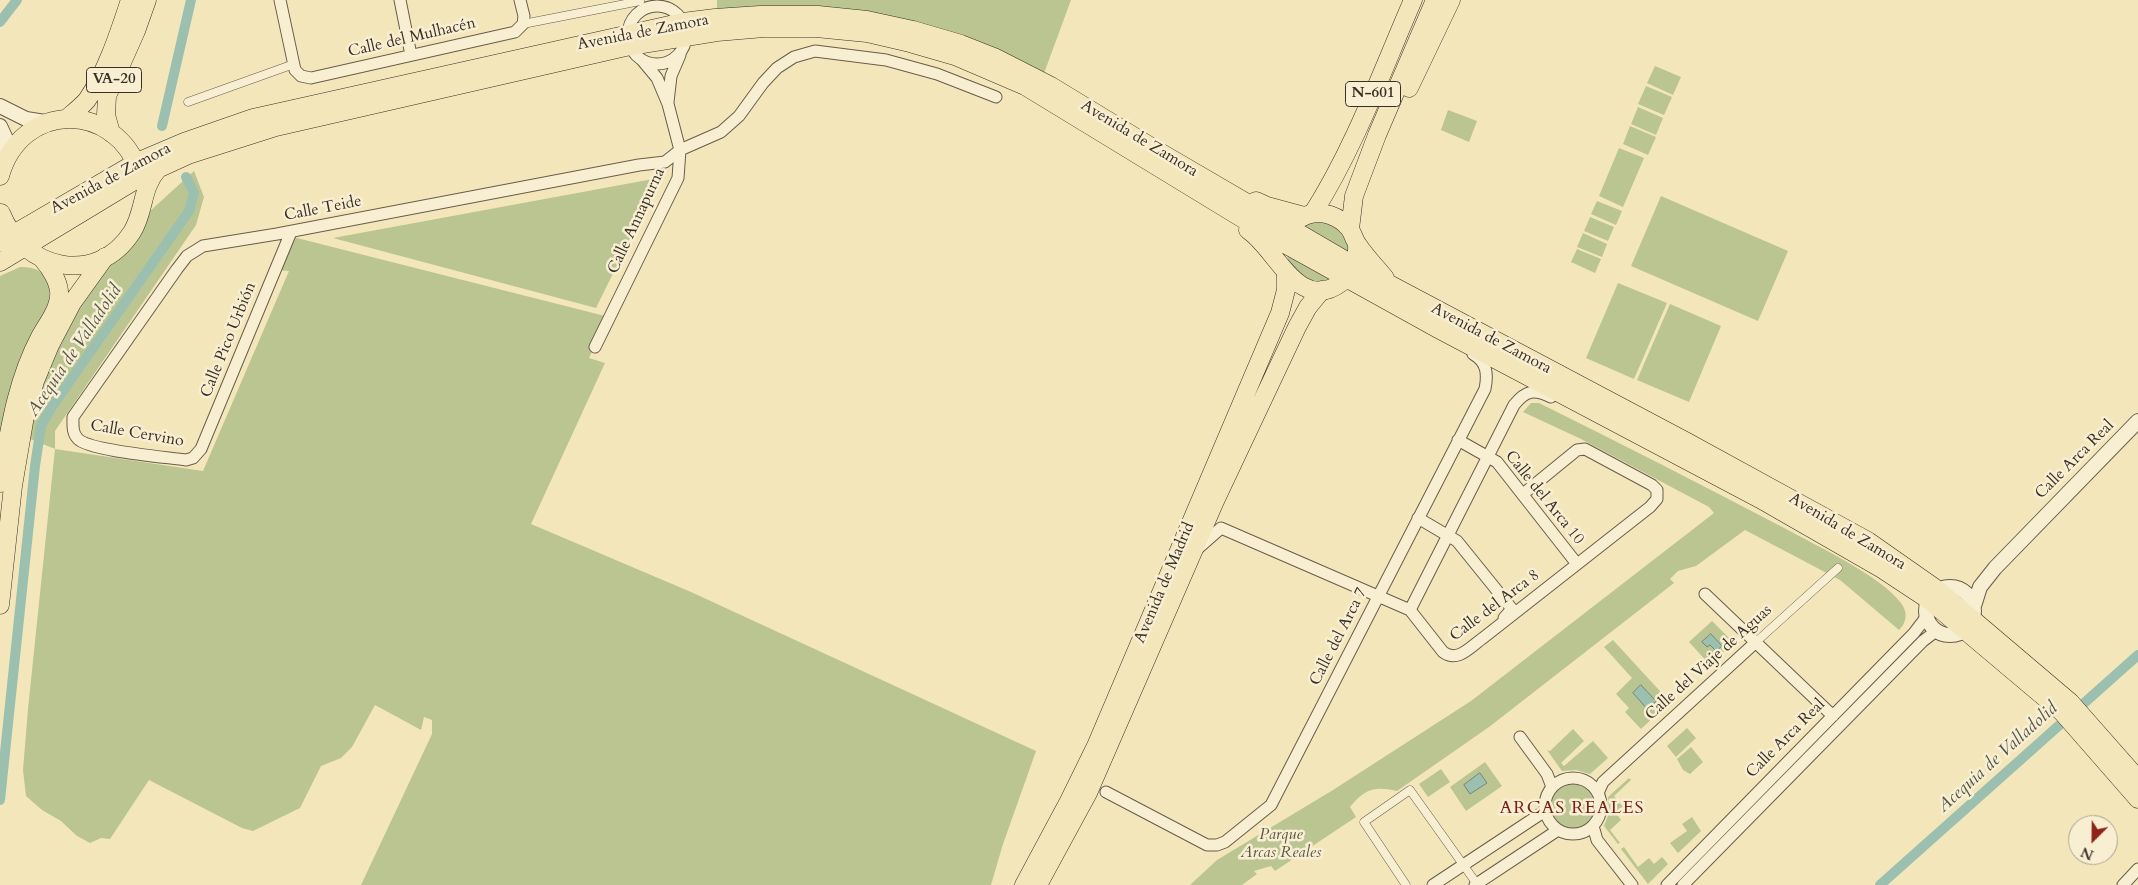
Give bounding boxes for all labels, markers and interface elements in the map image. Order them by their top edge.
street label: Avenida de Zamora [576,11,710,55]
street label: Calle del Mulhacén [346,14,478,62]
road number: VA-20 [86,68,142,92]
road number: N-601 [1346,82,1400,106]
street label: Avenida de Zamora [1077,96,1201,182]
street label: Avenida de Zamora [48,139,174,219]
street label: Calle Annapurna [604,165,670,277]
street label: Calle Teide [283,192,363,226]
street label: Calle Pico Urbión [197,279,261,401]
water label: Acequia de Valladolid [23,281,127,421]
street label: Avenida de Zamora [1428,299,1554,379]
street label: Calle Cervino [89,416,185,452]
street label: Calle Arca Real [2031,416,2119,504]
street label: Calle del Arca 10 [1500,447,1588,549]
street label: Avenida de Zamora [1785,489,1909,575]
street label: Avenida de Madrid [1131,520,1199,646]
street label: Calle del Arca 8 [1447,566,1543,646]
street label: Calle del Arca 7 [1306,585,1372,689]
street label: Calle del Viaje de Aguas [1642,601,1776,725]
street label: Calle Arca Real [1742,695,1830,783]
water label: Acequia de Valladolid [1933,698,2063,818]
district label: ARCAS REALES [1498,798,1646,820]
north arrow [2068,815,2118,865]
park label: Parque Arcas Reales [1241,825,1321,863]
text: N [2078,842,2097,864]

